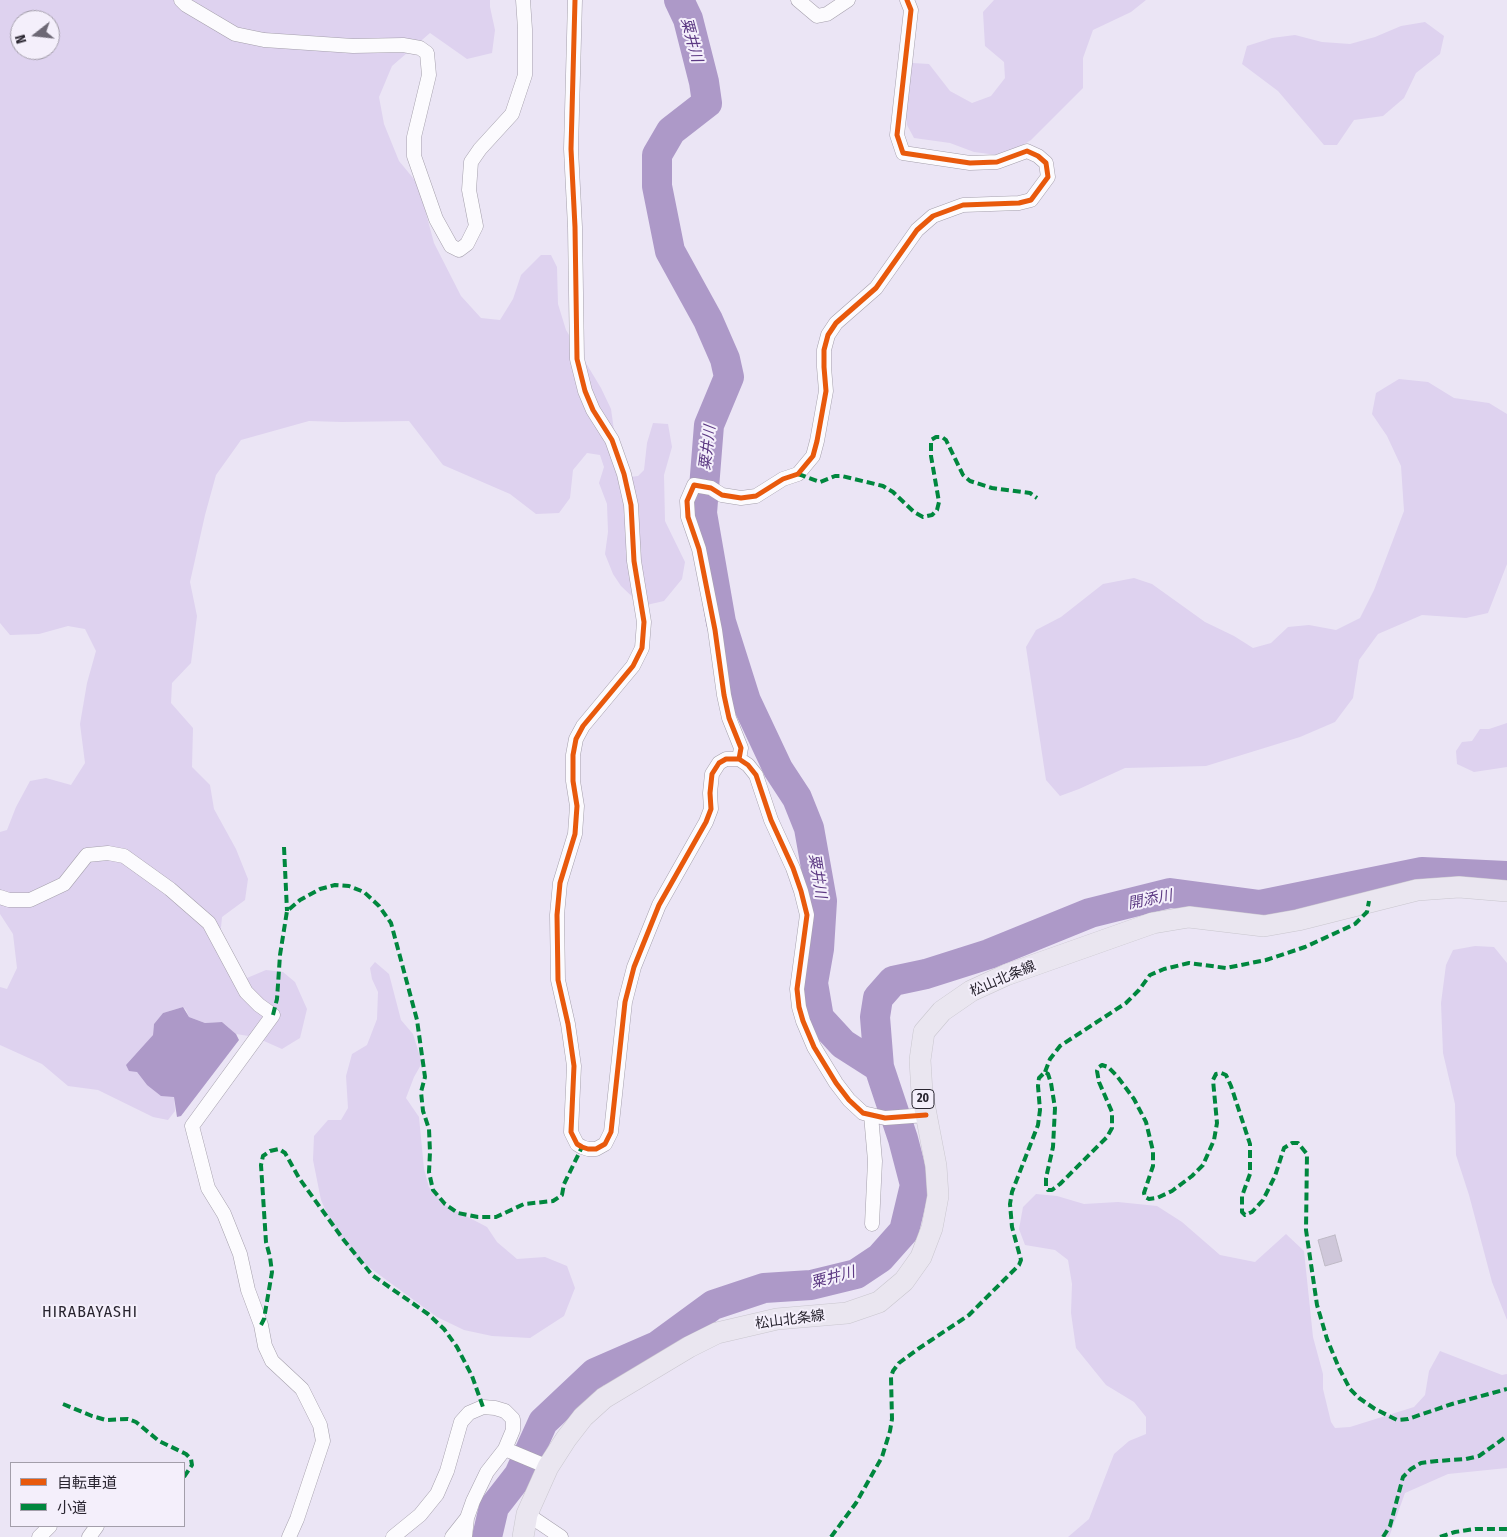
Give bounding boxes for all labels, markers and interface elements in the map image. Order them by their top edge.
north arrow [10,10,60,60]
water label: 粟井川 [676,16,706,64]
text: N [12,33,30,45]
water label: 粟井川 [696,425,720,471]
water label: 粟井川 [805,852,829,900]
water label: 開添川 [1126,887,1174,913]
street label: 松山北条線 [968,958,1038,1000]
road number: 20 [912,1090,934,1108]
water label: 粟井川 [809,1263,857,1293]
district label: HIRABAYASHI [41,1303,139,1323]
street label: 松山北条線 [754,1307,826,1333]
legend [10,1462,185,1527]
text: 自転車道 [57,1474,117,1492]
text: 小道 [57,1499,87,1517]

